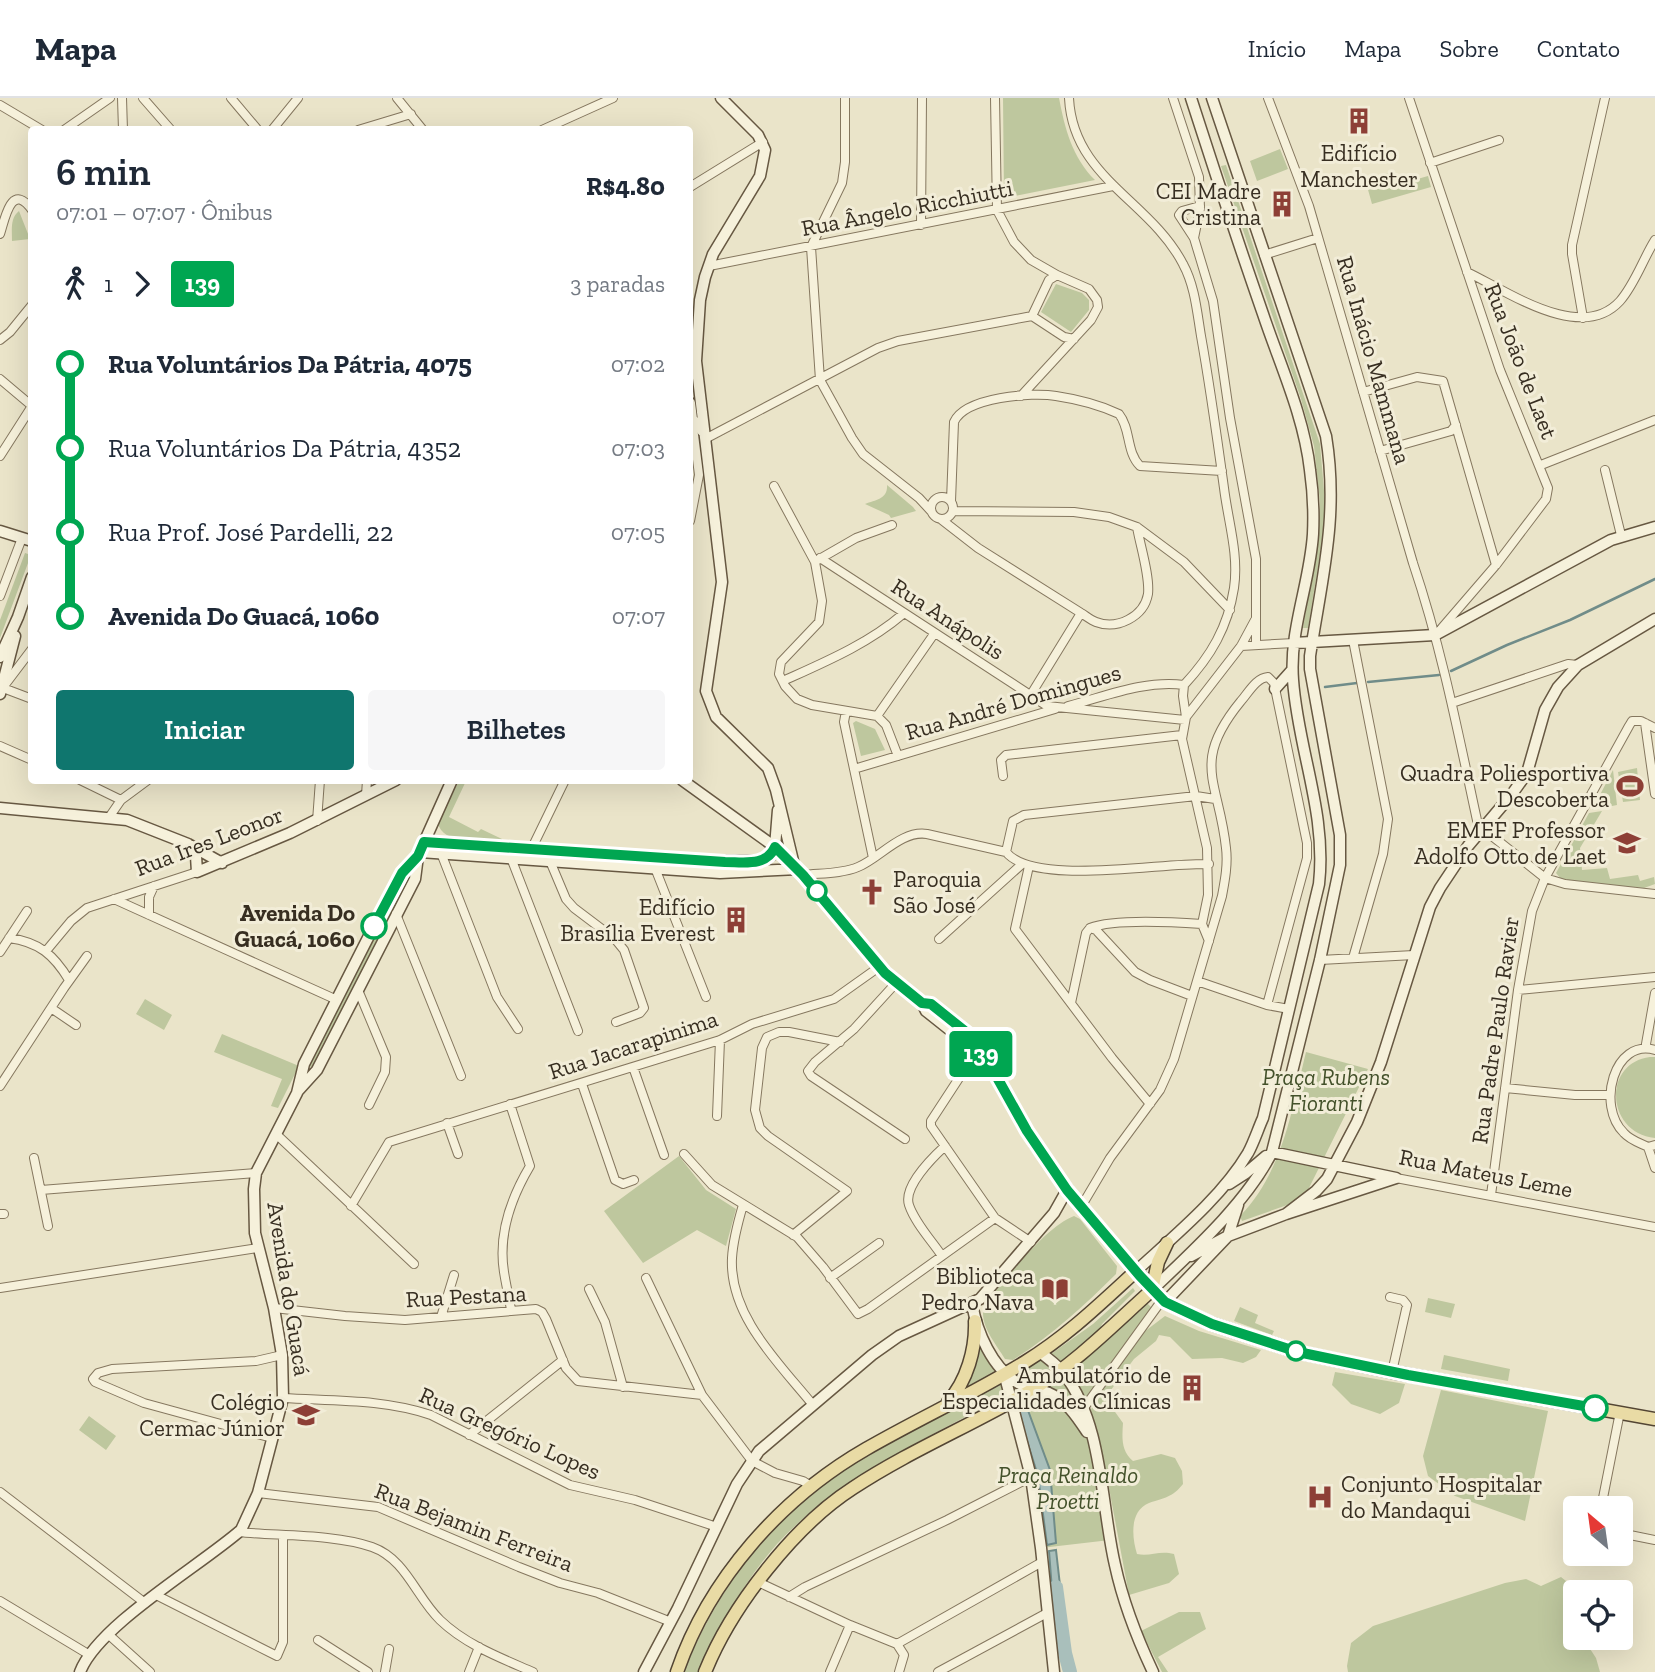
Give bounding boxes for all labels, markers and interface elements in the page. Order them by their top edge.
text: Mapa [35,29,117,68]
text: Início [1248,34,1306,63]
text: Mapa [1344,34,1401,63]
text: Sobre [1439,34,1499,63]
text: Contato [1537,34,1620,63]
building icon: Edifício Manchester [1344,106,1374,136]
place label: Edifício Manchester [1300,139,1418,193]
text: 6 min [56,149,150,195]
text: R$4.80 [586,170,665,202]
street label: Rua Ângelo Ricchiutti [799,174,1015,242]
place label: CEI Madre Cristina [1156,177,1261,231]
building icon: CEI Madre Cristina [1267,189,1297,219]
text: 07:01 – 07:07 · Ônibus [56,198,273,226]
street label: Rua Inácio Mammana [1331,253,1417,467]
icon: walk [56,265,94,303]
icon: forward [123,265,161,303]
text: 139 [185,269,220,298]
text: 1 [104,270,113,298]
text: 3 paradas [570,270,665,298]
street label: Rua João de Laet [1478,279,1564,443]
text: Rua Voluntários Da Pátria, 4075 [108,348,472,380]
text: 07:02 [611,350,665,378]
text: Rua Voluntários Da Pátria, 4352 [108,432,461,464]
text: 07:03 [611,434,665,462]
text: Rua Prof. José Pardelli, 22 [108,516,393,548]
text: 07:05 [611,518,665,546]
street label: Rua Anápolis [886,572,1010,666]
text: Avenida Do Guacá, 1060 [108,600,380,632]
text: 07:07 [612,602,665,630]
street label: Rua André Domingues [902,658,1124,746]
button: Iniciar [56,690,354,770]
button: Bilhetes [368,690,665,770]
place label: Quadra Poliesportiva Descoberta [1400,759,1609,813]
sports icon: Quadra Poliesportiva Descoberta [1615,771,1645,801]
street label: Rua Ires Leonor [131,800,287,882]
place label: EMEF Professor Adolfo Otto de Laet [1414,816,1606,870]
school or university icon: EMEF Professor Adolfo Otto de Laet [1612,828,1642,858]
place label: Paroquia São José [893,865,981,919]
church icon: Paroquia São José [857,877,887,907]
unlabelled marker [807,881,827,901]
place label: Edifício Brasília Everest [560,893,715,947]
place label: Avenida Do Guacá, 1060 [234,899,355,953]
building icon: Edifício Brasília Everest [721,905,751,935]
marker: Avenida Do Guacá, 1060 [361,913,387,939]
street label: Rua Padre Paulo Ravier [1465,914,1525,1146]
street label: Rua Jacarapinima [545,1004,721,1086]
line badge: 139 [941,1031,1021,1077]
text: 139 [963,1039,999,1068]
park label: Praça Rubens Fioranti [1262,1063,1390,1117]
street label: Rua Mateus Leme [1397,1142,1575,1204]
street label: Avenida do Guacá [261,1200,317,1378]
place label: Biblioteca Pedro Nava [921,1262,1034,1316]
library icon: Biblioteca Pedro Nava [1040,1274,1070,1304]
street label: Rua Pestana [405,1279,527,1313]
unlabelled marker [1286,1341,1306,1361]
place label: Ambulatório de Especialidades Clínicas [942,1361,1171,1415]
building icon: Ambulatório de Especialidades Clínicas [1177,1373,1207,1403]
street label: Rua Gregório Lopes [415,1381,605,1485]
place label: Colégio Cermac Júnior [139,1388,285,1442]
unlabelled marker [1582,1395,1608,1421]
school or university icon: Colégio Cermac Júnior [291,1400,321,1430]
park label: Praça Reinaldo Proetti [998,1461,1138,1515]
place label: Conjunto Hospitalar do Mandaqui [1341,1470,1543,1524]
street label: Rua Bejamin Ferreira [371,1476,577,1578]
hospital icon: Conjunto Hospitalar do Mandaqui [1305,1482,1335,1512]
north arrow [1563,1496,1633,1566]
map controls [1563,1496,1633,1650]
button: locate [1563,1580,1633,1650]

